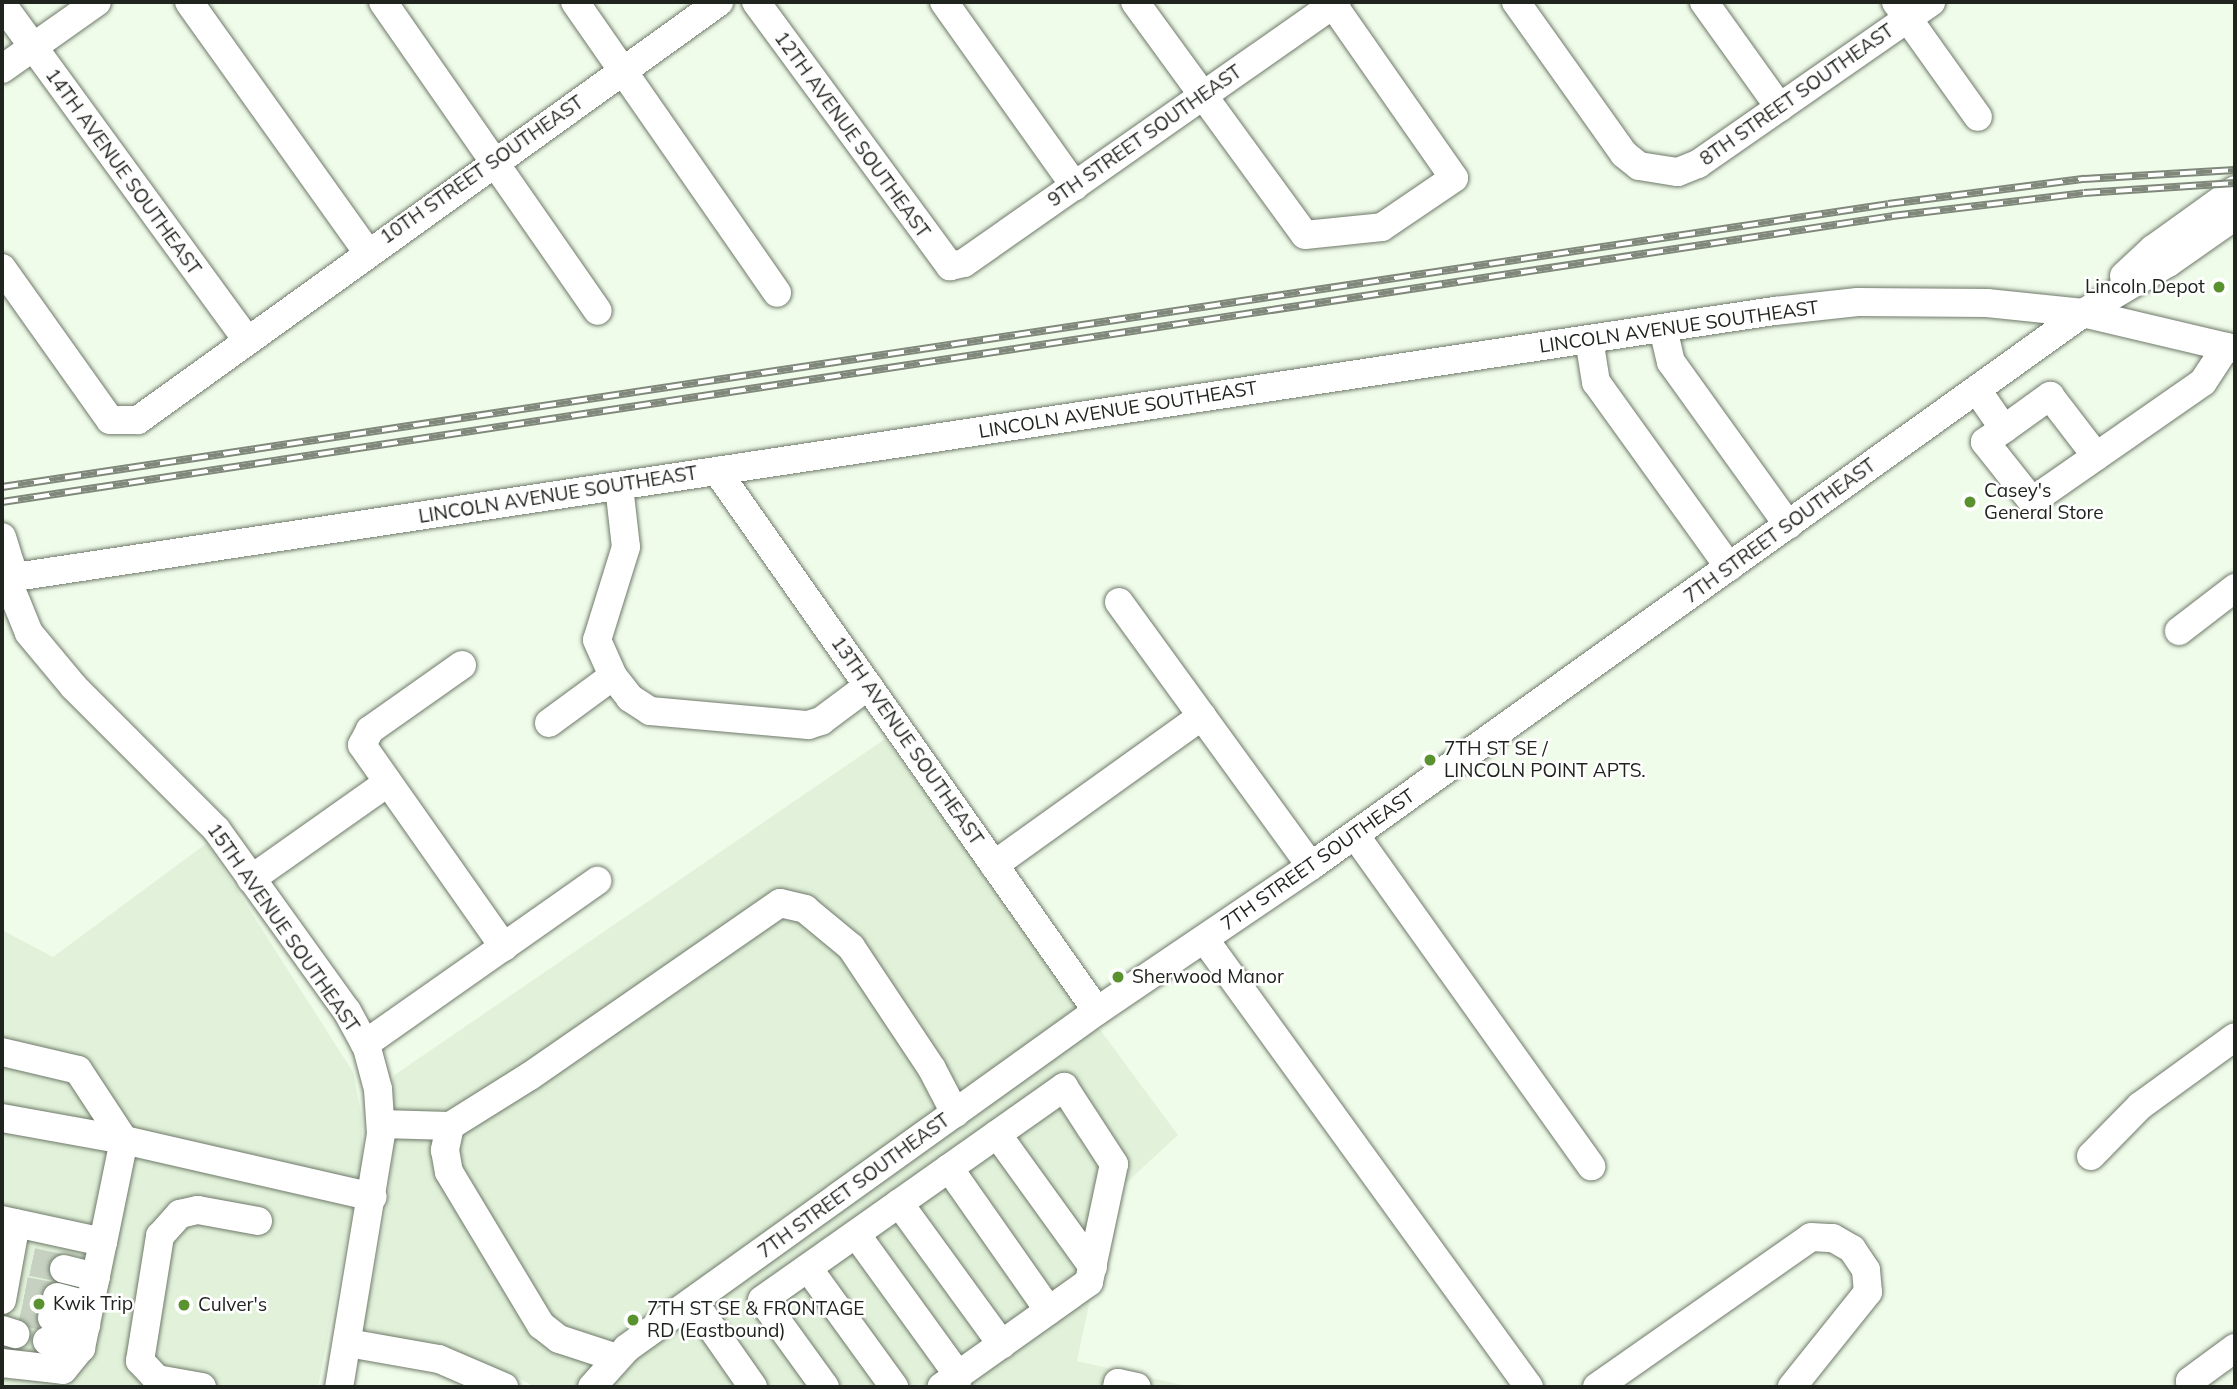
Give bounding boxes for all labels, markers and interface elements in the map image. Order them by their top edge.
street label: 8TH STREET SOUTHEAST [1696,19,1898,171]
street label: 12TH AVENUE SOUTHEAST [769,27,935,243]
street label: 9TH STREET SOUTHEAST [1044,60,1246,212]
street label: 14TH AVENUE SOUTHEAST [40,64,206,280]
street label: 10TH STREET SOUTHEAST [376,91,588,249]
place label: Lincoln Depot [2085,276,2205,298]
marker: Lincoln Depot [2211,279,2227,295]
street label: LINCOLN AVENUE SOUTHEAST [1538,296,1820,358]
street label: LINCOLN AVENUE SOUTHEAST [977,377,1259,443]
street label: 7TH STREET SOUTHEAST [1680,454,1880,608]
street label: LINCOLN AVENUE SOUTHEAST [417,462,699,528]
place label: Casey's General Store [1984,480,2104,524]
marker: Casey's General Store [1962,494,1978,510]
street label: 13TH AVENUE SOUTHEAST [826,632,988,850]
place label: 7TH ST SE / LINCOLN POINT APTS. [1444,738,1646,782]
marker: 7TH ST SE / LINCOLN POINT APTS. [1422,752,1438,768]
street label: 7TH STREET SOUTHEAST [1217,784,1419,936]
street label: 15TH AVENUE SOUTHEAST [202,819,364,1037]
place label: Sherwood Manor [1132,966,1284,988]
marker: Sherwood Manor [1110,969,1126,985]
street label: 7TH STREET SOUTHEAST [754,1109,954,1263]
place label: Kwik Trip [53,1293,133,1315]
place label: Culver's [198,1294,267,1316]
marker: Kwik Trip [31,1296,47,1312]
marker: Culver's [176,1297,192,1313]
place label: 7TH ST SE & FRONTAGE RD (Eastbound) [647,1298,864,1342]
marker: 7TH ST SE & FRONTAGE RD (Eastbound) [625,1312,641,1328]

